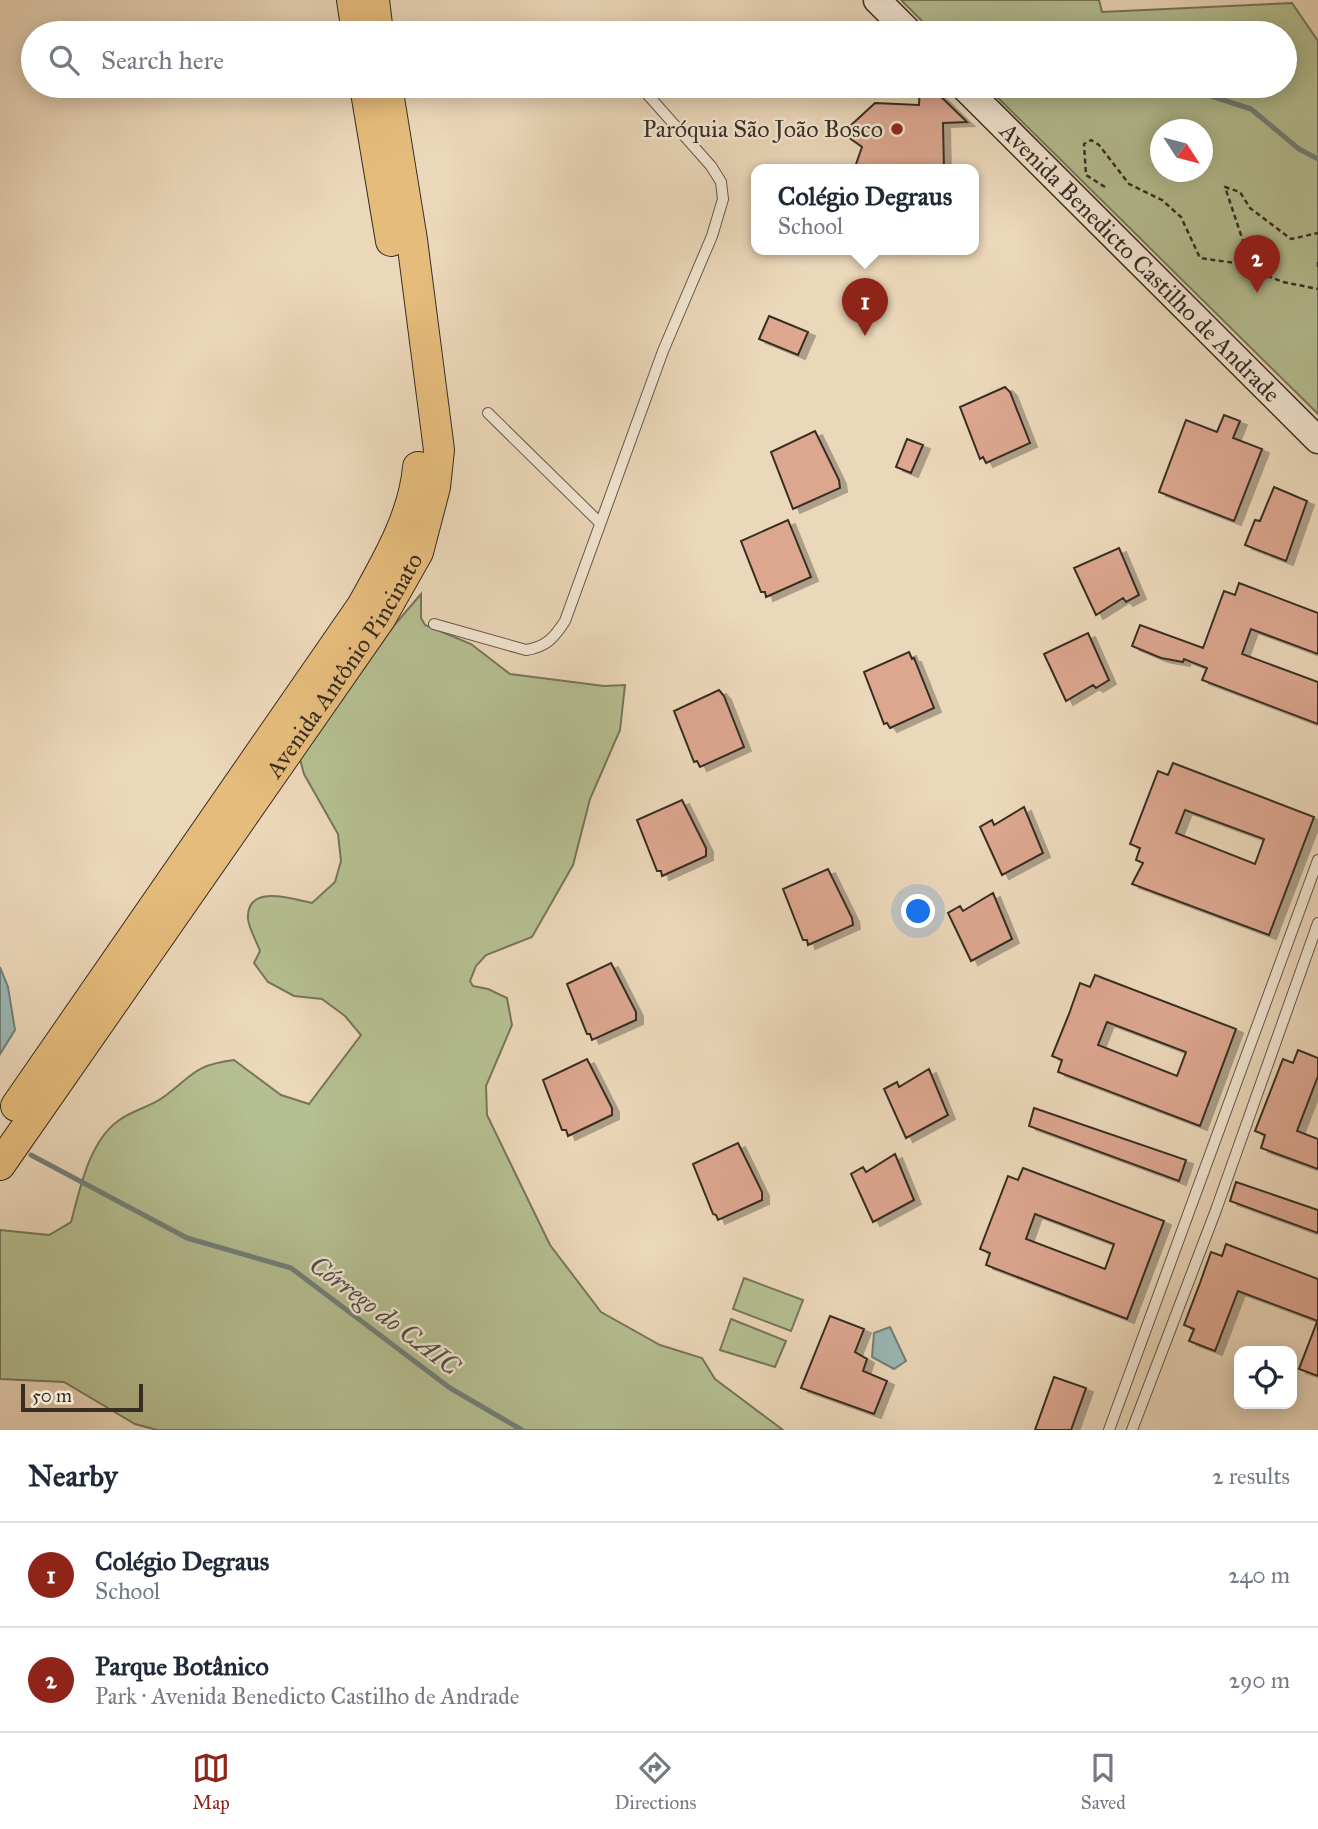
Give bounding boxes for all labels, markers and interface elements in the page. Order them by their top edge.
search box [21,21,1297,98]
icon: search [45,41,83,79]
text: Search here [101,44,224,76]
place label: Paróquia São João Bosco [642,114,883,144]
street label: Avenida Benedicto Castilho de Andrade [993,116,1287,409]
north arrow [1150,119,1213,182]
marker: Paróquia São João Bosco [889,121,905,137]
popup [751,164,979,255]
text: Colégio Degraus [778,180,952,212]
text: School [778,212,843,240]
pin: 2 [1234,235,1280,293]
pin: 1 [842,278,888,336]
street label: Avenida Antônio Pincinato [258,547,429,785]
your location [901,894,935,928]
water label: Córrego do CAIC [304,1248,468,1383]
map controls [1234,1346,1297,1409]
button: locate [1234,1346,1297,1409]
scale bar [21,1381,144,1413]
text: 50 m [32,1384,72,1407]
text: Nearby [28,1458,118,1494]
text: 2 results [1212,1462,1290,1490]
text: Colégio Degraus [95,1545,269,1577]
text: 1 [46,1561,56,1589]
text: 240 m [1228,1561,1290,1589]
text: School [95,1577,160,1605]
text: Parque Botânico [95,1650,269,1682]
text: 2 [45,1666,57,1694]
text: 290 m [1229,1666,1290,1694]
text: Park · Avenida Benedicto Castilho de Andrade [95,1682,519,1710]
tab: Map [192,1749,230,1814]
tab: Directions [614,1749,696,1814]
tab: Saved [1081,1749,1126,1814]

